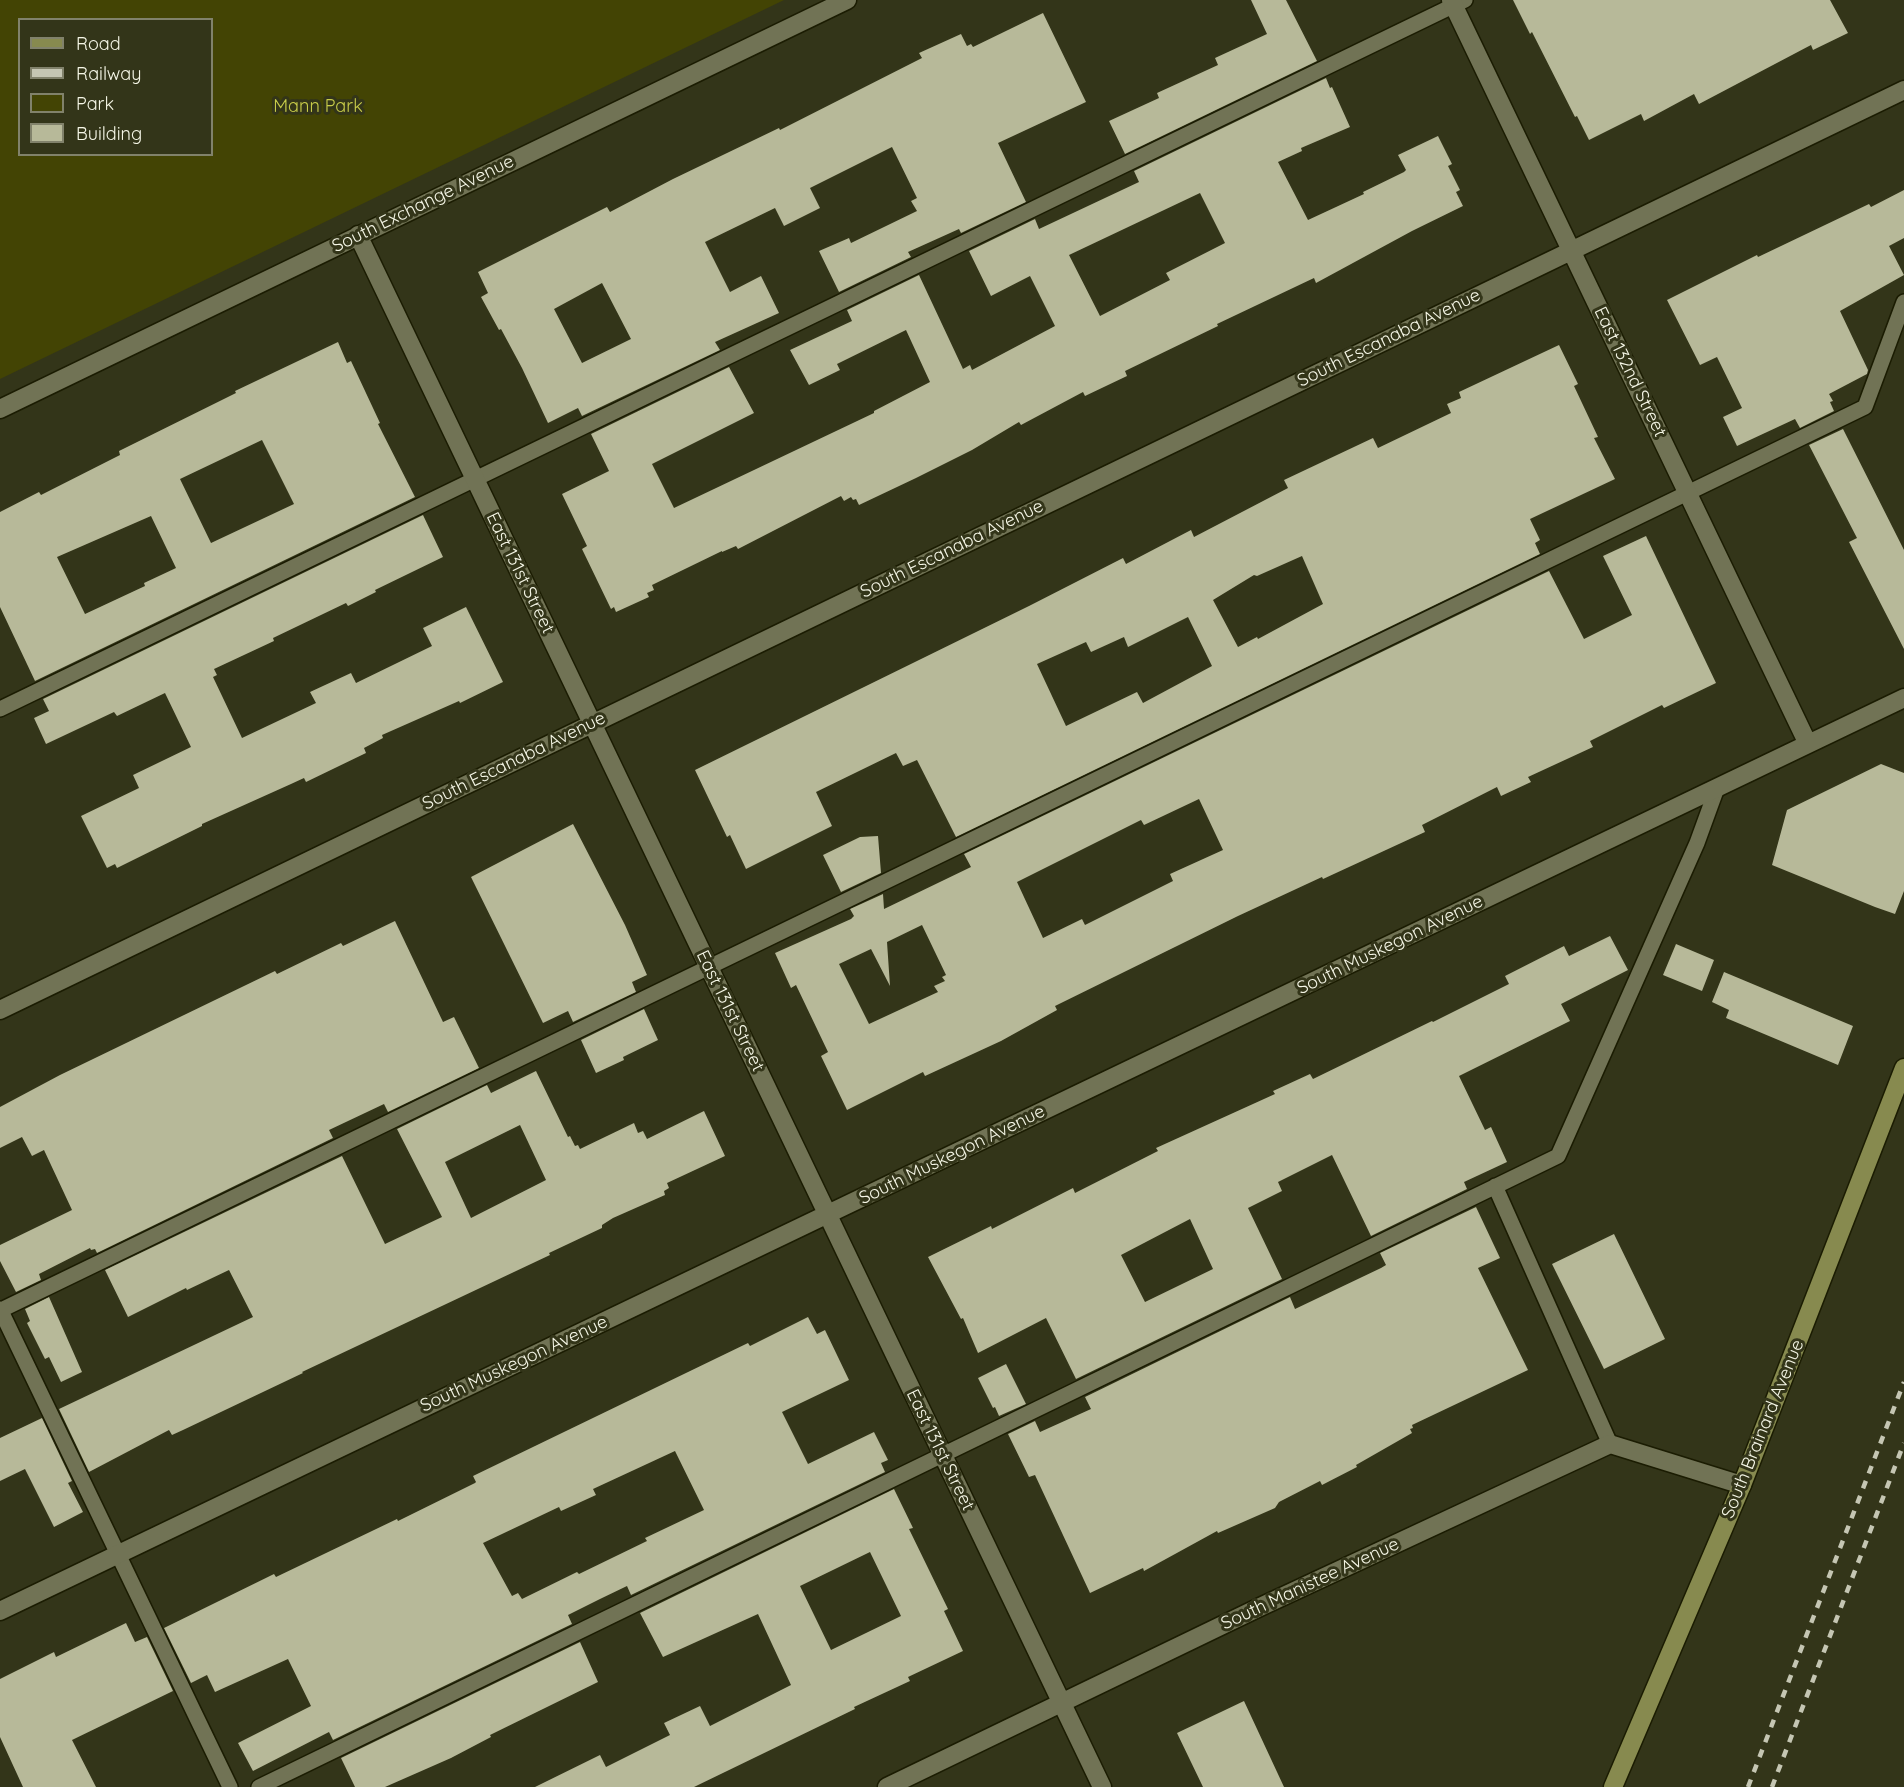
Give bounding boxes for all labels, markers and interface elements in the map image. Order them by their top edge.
legend [18,18,213,156]
text: Road [76,32,121,55]
text: Railway [76,62,142,85]
text: Park [76,92,114,115]
park label: Mann Park [273,96,363,118]
text: Building [76,122,142,145]
street label: South Exchange Avenue [329,151,517,257]
street label: South Escanaba Avenue [1294,284,1484,392]
street label: East 132nd Street [1589,303,1671,441]
street label: South Escanaba Avenue [857,495,1047,603]
street label: East 131st Street [481,509,559,637]
street label: South Escanaba Avenue [419,707,609,815]
street label: South Muskegon Avenue [1294,891,1486,999]
street label: East 131st Street [691,947,769,1075]
street label: South Muskegon Avenue [856,1101,1048,1209]
street label: South Muskegon Avenue [417,1311,611,1417]
street label: South Brainard Avenue [1717,1336,1809,1522]
street label: East 131st Street [901,1386,979,1514]
street label: South Manistee Avenue [1218,1533,1402,1635]

